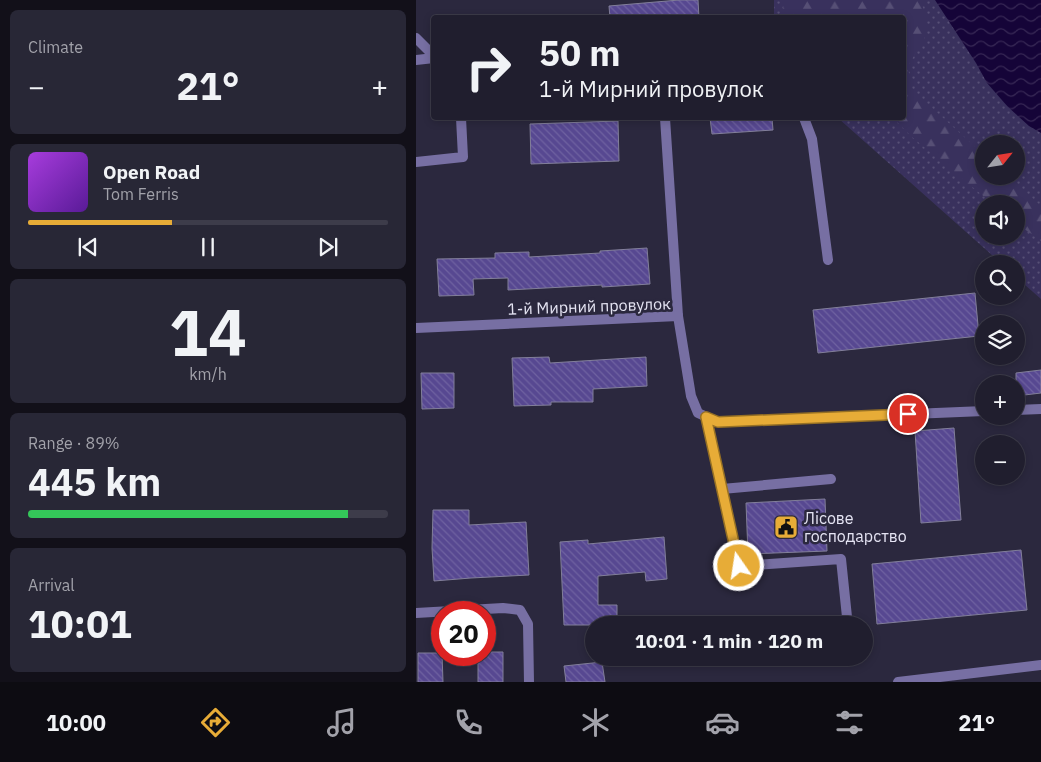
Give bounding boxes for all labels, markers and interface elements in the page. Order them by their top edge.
text: 50 m [539,30,621,76]
icon: right [456,35,521,100]
text: Climate [28,37,83,57]
text: 21° [176,61,240,110]
text: − [28,68,45,105]
text: + [371,68,388,105]
text: 1-й Мирний провулок [539,74,764,103]
north arrow [975,135,1025,185]
map controls [975,135,1025,485]
text: Open Road [103,160,200,184]
text: Tom Ferris [103,184,179,204]
button: sound [975,195,1025,245]
icon: previous [74,233,102,261]
icon: pause [194,233,222,261]
icon: next [314,233,342,261]
button: search [975,255,1025,305]
text: 14 [169,289,247,374]
street label: 1-й Мирний провулок [507,293,671,319]
button: layers [975,315,1025,365]
text: km/h [189,364,227,384]
button: + [975,375,1025,425]
pin [887,393,929,435]
icon: arrive [894,400,922,428]
text: Range · 89% [28,433,120,453]
button: − [975,435,1025,485]
text: 445 km [28,457,161,506]
place label: Лісове господарство [804,508,907,546]
public building icon: Лісове господарство [773,514,799,540]
position arrow [712,539,764,591]
text: Arrival [28,575,75,595]
text: 10:01 [28,599,132,648]
speed limit sign: 20 [431,601,496,666]
text: 10:01 · 1 min · 120 m [635,629,823,653]
icon: directions [198,705,233,740]
icon: music [324,705,359,740]
icon: phone [451,705,486,740]
icon: climate [578,705,613,740]
icon: car [705,705,740,740]
icon: filters [832,705,867,740]
text: 10:00 [46,708,106,737]
text: 21° [958,708,995,737]

